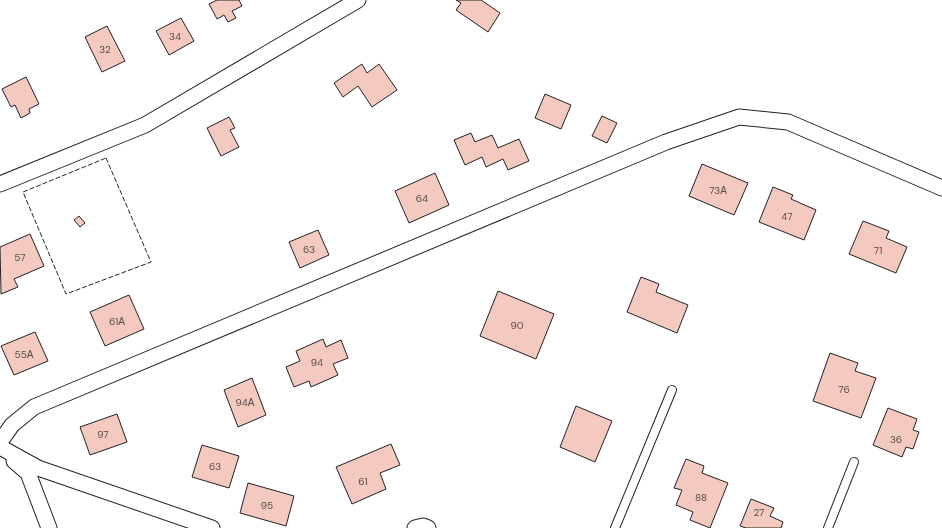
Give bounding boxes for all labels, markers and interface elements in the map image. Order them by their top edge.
house number: 34 [169,30,181,43]
house number: 32 [99,43,111,56]
house number: 73А [709,184,727,197]
house number: 64 [416,192,428,205]
house number: 47 [781,210,793,223]
house number: 63 [303,243,315,256]
house number: 71 [874,244,882,257]
house number: 57 [14,251,26,264]
house number: 61А [109,315,125,328]
house number: 90 [510,319,524,332]
house number: 55А [15,348,34,361]
house number: 94 [311,356,323,369]
house number: 76 [838,383,850,396]
house number: 94А [235,396,255,409]
house number: 97 [97,428,109,441]
house number: 36 [890,433,902,446]
house number: 63 [209,460,221,473]
house number: 61 [358,475,368,488]
house number: 88 [695,491,707,504]
house number: 95 [261,499,273,512]
house number: 27 [754,506,764,519]

